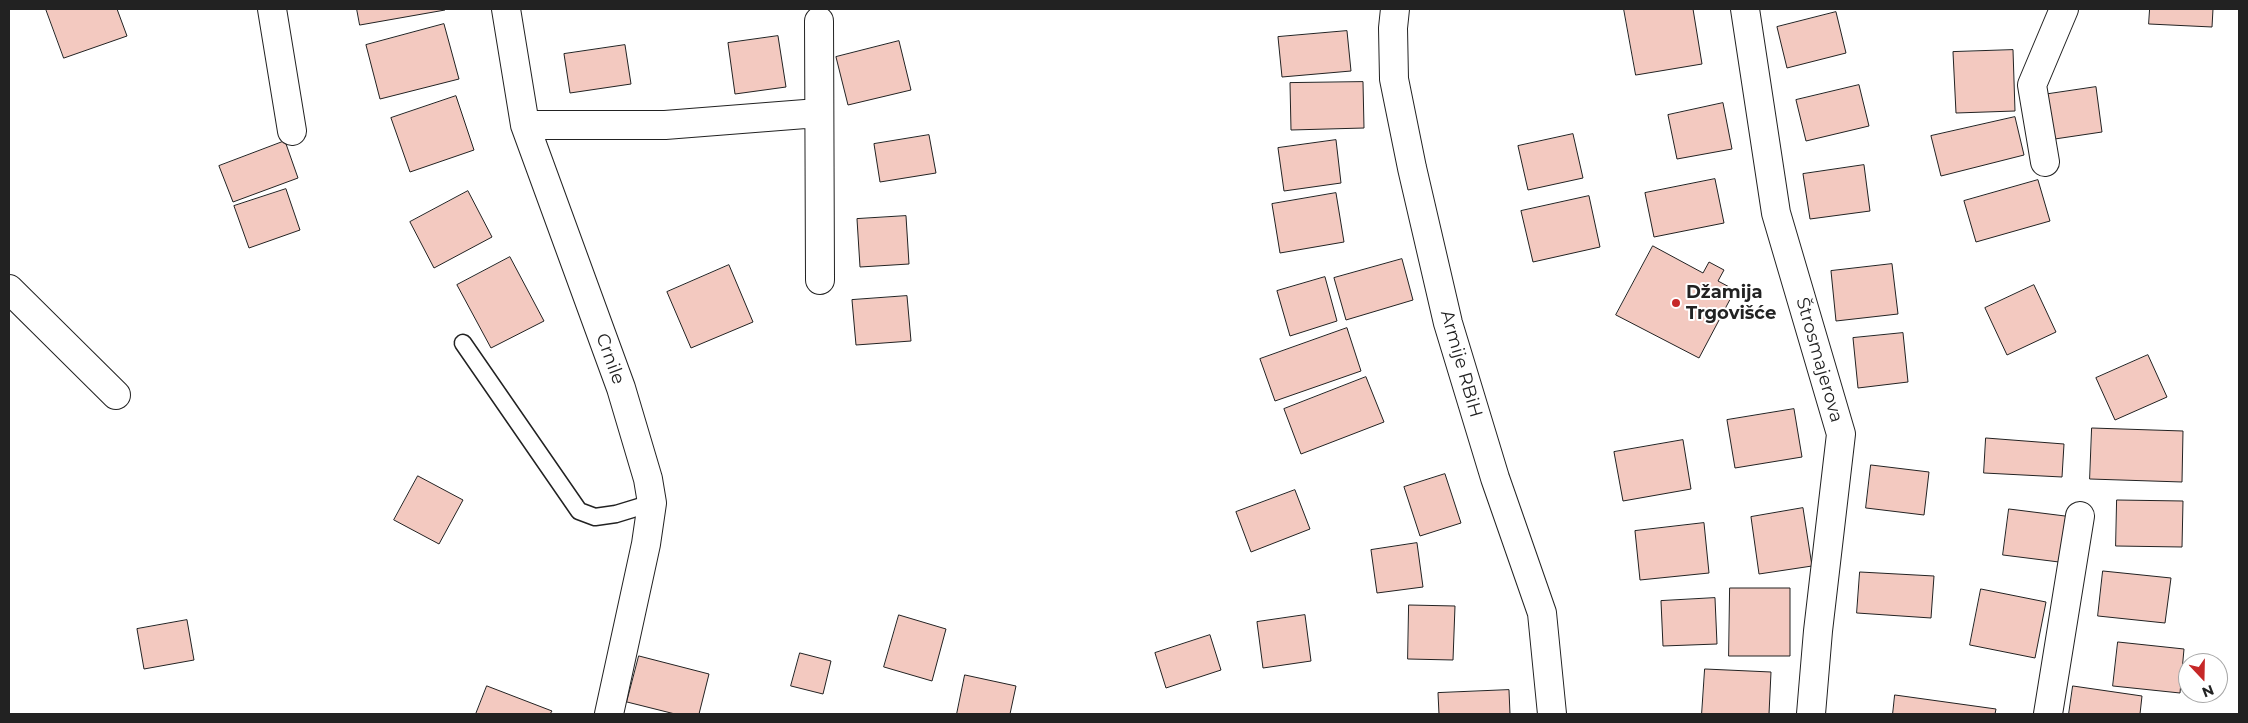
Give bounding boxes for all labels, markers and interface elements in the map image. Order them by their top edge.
place label: Džamija Trgovišće [1686,282,1776,324]
street label: Štrosmajerova [1791,295,1847,425]
marker: Džamija Trgovišće [1670,297,1682,309]
street label: Armije RBiH [1435,308,1487,420]
street label: Crnile [591,331,629,387]
north arrow [2178,653,2228,703]
text: N [2200,681,2217,701]

